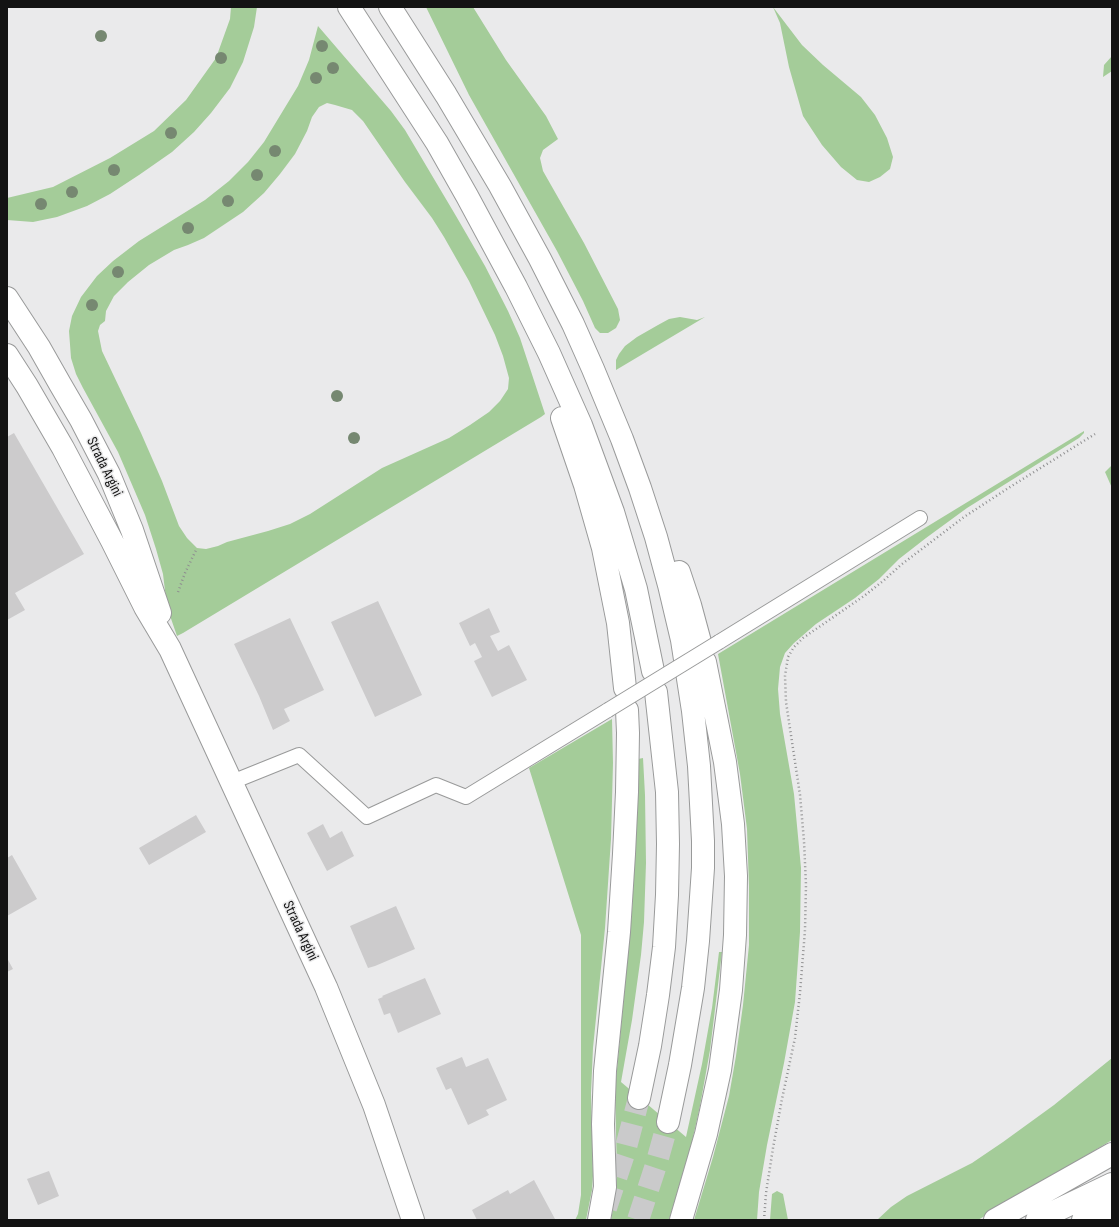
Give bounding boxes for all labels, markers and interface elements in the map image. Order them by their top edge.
street label: Strada Argini [82,434,126,500]
street label: Strada Argini [278,898,322,964]

